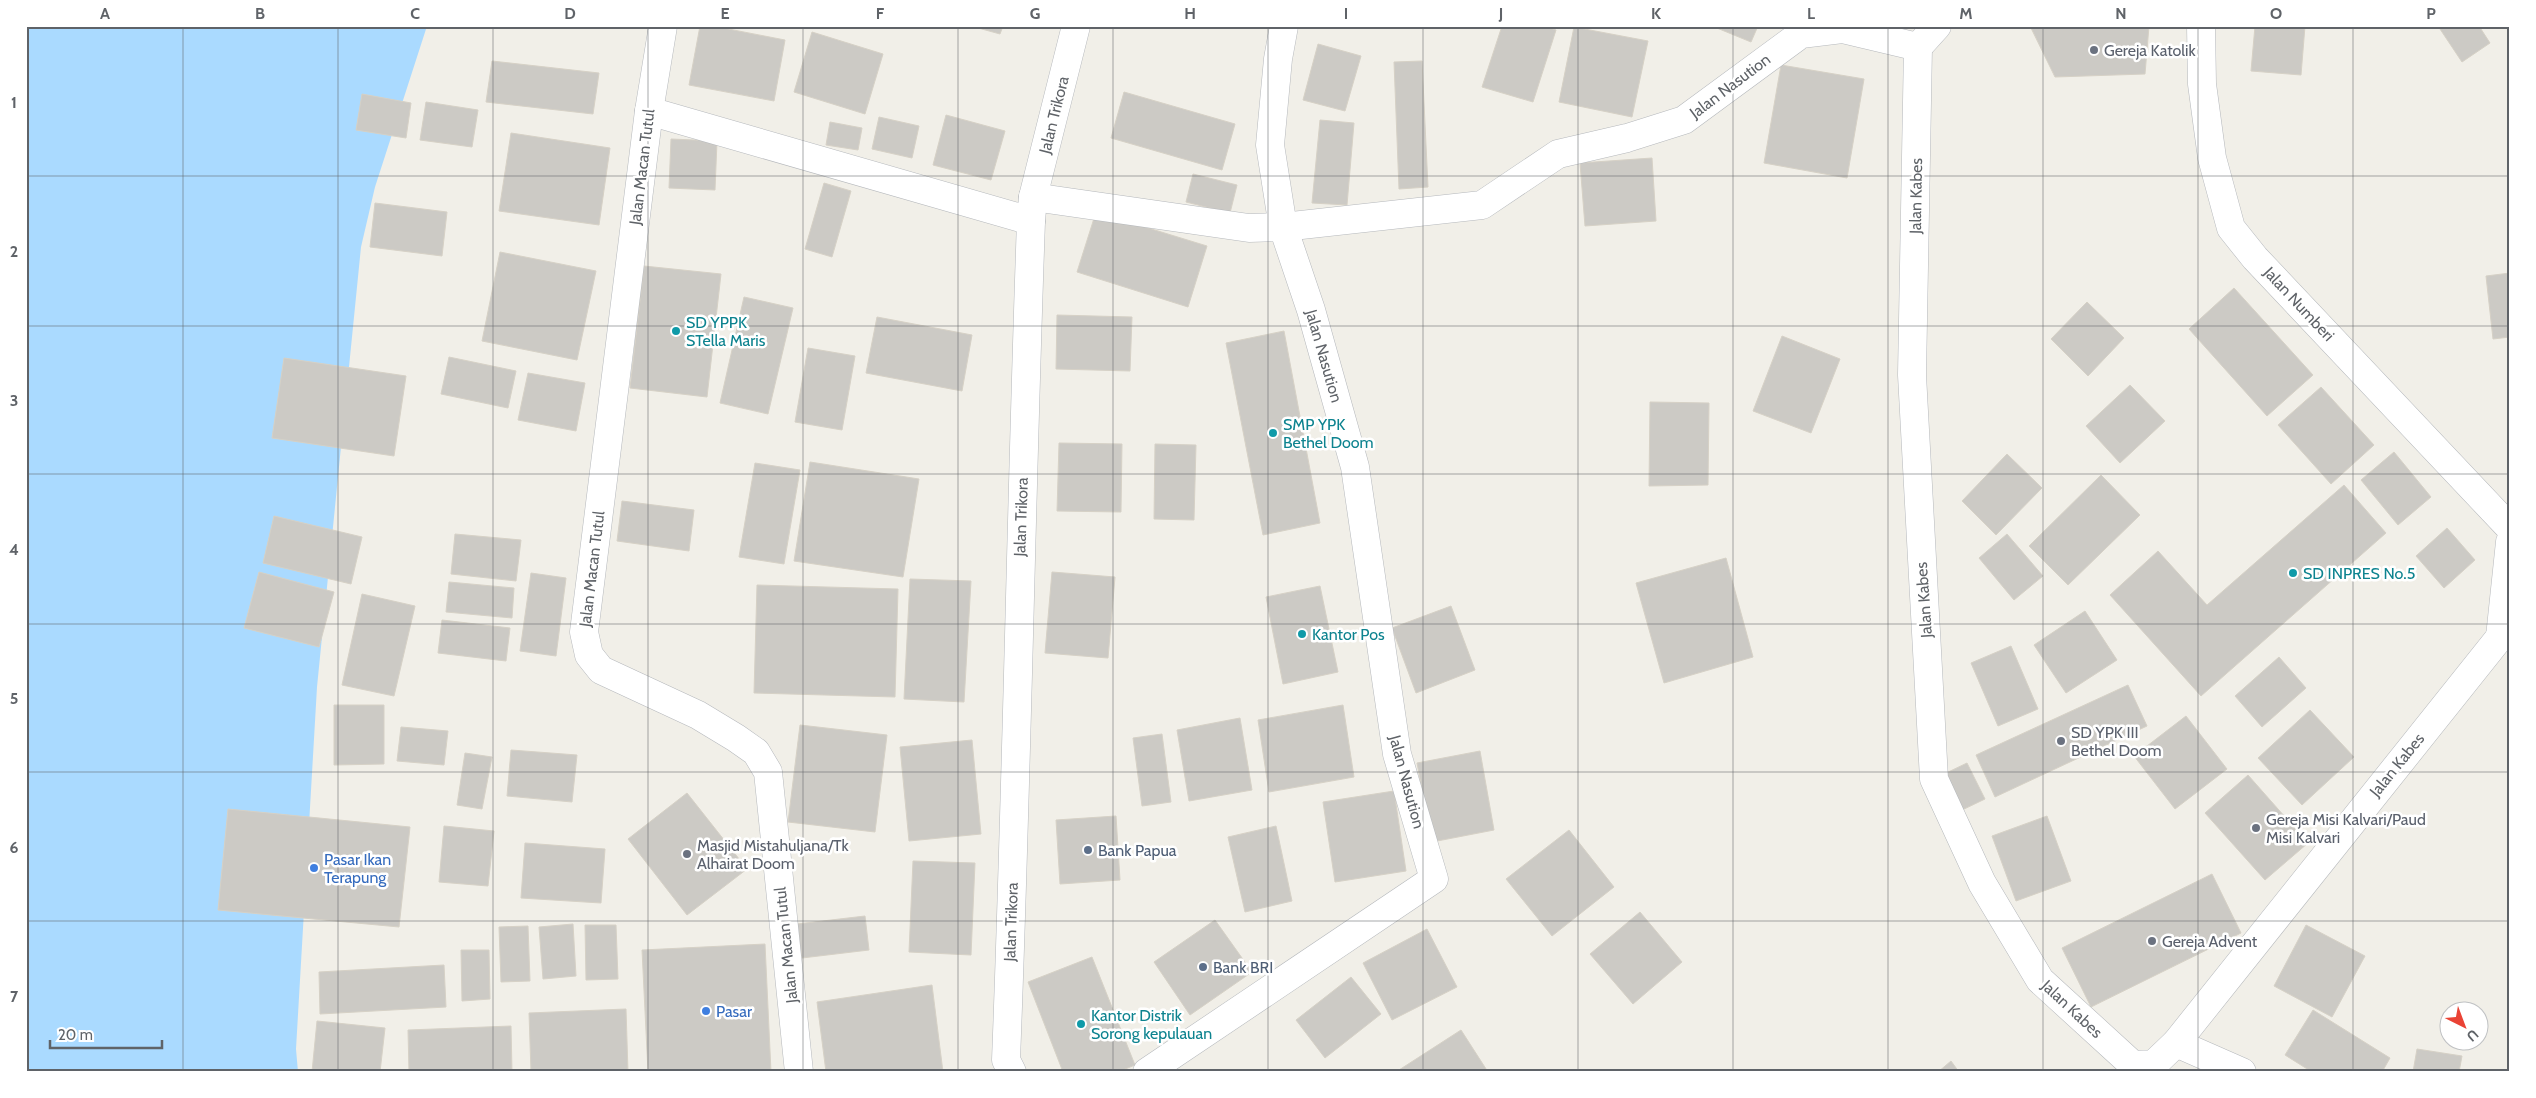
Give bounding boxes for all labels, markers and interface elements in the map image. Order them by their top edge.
text: A [100,4,110,23]
text: B [255,4,265,23]
text: C [410,4,420,23]
text: D [564,4,576,23]
text: E [720,4,730,23]
text: F [876,4,885,23]
text: G [1030,4,1040,23]
text: H [1184,4,1196,23]
text: I [1344,4,1348,23]
text: J [1498,4,1503,23]
text: K [1651,4,1661,23]
text: L [1807,4,1815,23]
text: M [1959,4,1973,23]
text: N [2115,4,2127,23]
text: O [2270,4,2282,23]
text: P [2426,4,2436,23]
place label: Gereja Katolik [2104,41,2196,60]
marker: Gereja Katolik [2088,44,2100,56]
street label: Jalan Nasution [1685,50,1774,123]
street label: Jalan Trikora [1035,74,1073,157]
text: 1 [11,93,17,112]
street label: Jalan Macan Tutul [625,108,659,227]
street label: Jalan Kabes [1906,157,1926,235]
text: 2 [10,242,18,261]
street label: Jalan Numberi [2259,262,2338,345]
street label: Jalan Nasution [1301,306,1346,405]
place label: SD YPPK STella Maris [686,313,766,350]
marker: SD YPPK STella Maris [670,325,682,337]
text: 3 [10,391,18,410]
place label: SMP YPK Bethel Doom [1283,415,1374,452]
marker: SMP YPK Bethel Doom [1267,427,1279,439]
street label: Jalan Trikora [1010,477,1032,558]
street label: Jalan Macan Tutul [575,510,609,629]
text: 4 [9,540,19,559]
street label: Jalan Kabes [1912,561,1936,640]
place label: SD INPRES No.5 [2303,564,2415,583]
marker: SD INPRES No.5 [2287,567,2299,579]
place label: Kantor Pos [1312,625,1385,644]
marker: Kantor Pos [1296,628,1308,640]
text: 5 [10,689,18,708]
place label: SD YPK III Bethel Doom [2071,723,2162,760]
street label: Jalan Kabes [2365,729,2429,801]
street label: Jalan Nasution [1385,732,1429,831]
marker: SD YPK III Bethel Doom [2055,735,2067,747]
place label: Gereja Misi Kalvari/Paud Misi Kalvari [2266,810,2426,847]
marker: Gereja Misi Kalvari/Paud Misi Kalvari [2250,822,2262,834]
place label: Masjid Mistahuljana/Tk Alhairat Doom [697,836,850,873]
text: 6 [10,838,19,857]
place label: Bank Papua [1098,841,1177,860]
marker: Bank Papua [1082,844,1094,856]
marker: Masjid Mistahuljana/Tk Alhairat Doom [681,848,693,860]
place label: Pasar Ikan Terapung [324,850,391,887]
marker: Pasar Ikan Terapung [308,862,320,874]
street label: Jalan Trikora [1000,882,1022,963]
street label: Jalan Macan Tutul [770,886,802,1005]
place label: Gereja Advent [2162,932,2258,951]
marker: Gereja Advent [2146,935,2158,947]
place label: Bank BRI [1213,958,1273,977]
marker: Bank BRI [1197,961,1209,973]
street label: Jalan Kabes [2037,975,2107,1042]
text: 7 [10,987,19,1006]
north arrow [2438,1000,2488,1050]
place label: Pasar [716,1002,753,1021]
marker: Pasar [700,1005,712,1017]
place label: Kantor Distrik Sorong kepulauan [1091,1006,1212,1043]
scale bar [50,1018,162,1050]
marker: Kantor Distrik Sorong kepulauan [1075,1018,1087,1030]
text: 20 m [58,1026,93,1044]
text: U [2463,1026,2482,1046]

